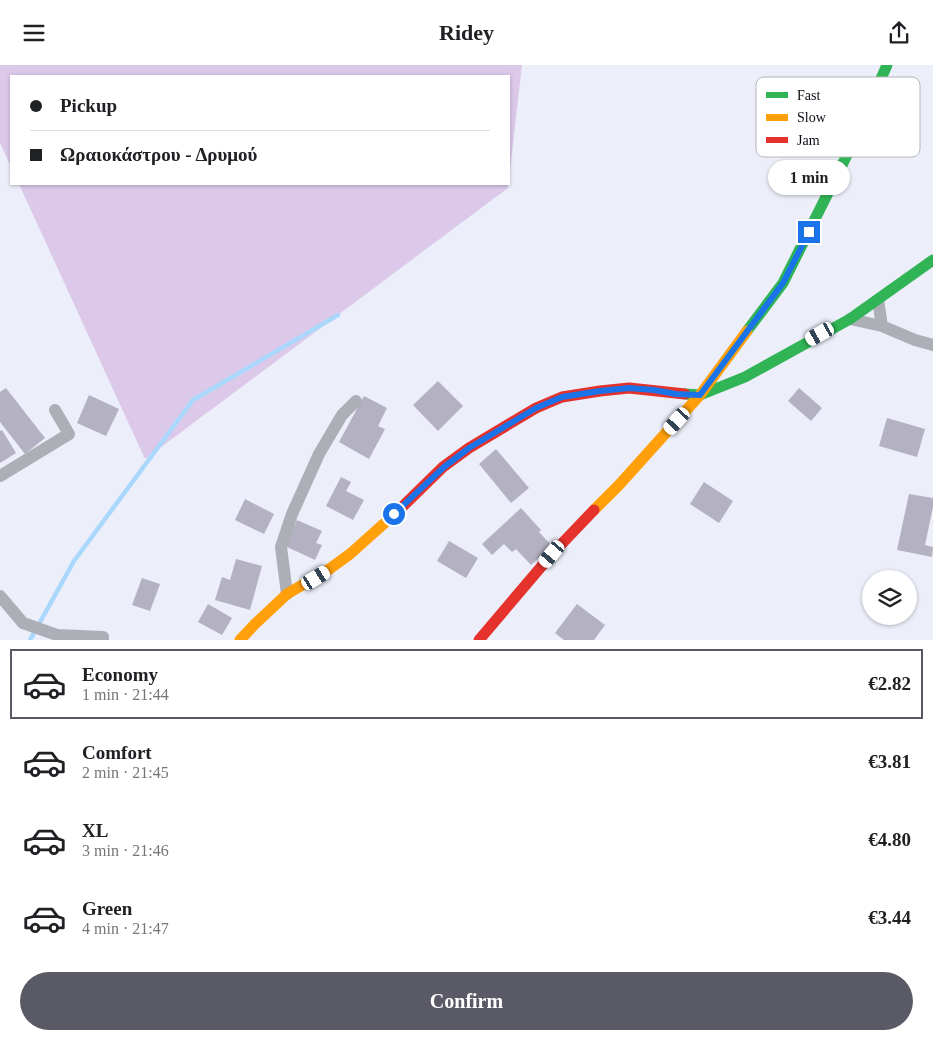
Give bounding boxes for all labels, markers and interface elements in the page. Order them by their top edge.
icon: menu [20,19,48,47]
icon: share [885,19,913,47]
text: Ridey [439,20,494,45]
legend [756,77,920,157]
text: Fast [797,88,820,103]
text: Pickup [60,95,117,116]
text: Slow [797,110,827,125]
text: Jam [797,133,820,148]
text: Ωραιοκάστρου - Δρυμού [60,144,257,165]
callout: 1 min [768,159,850,195]
text: 1 min [790,169,828,186]
route end [798,221,820,243]
car [803,320,836,348]
car [661,405,692,437]
route start [383,503,405,525]
car [536,538,567,570]
car [299,564,332,592]
map controls [862,570,917,625]
button: layers [862,570,917,625]
icon: car [22,662,67,707]
text: Economy [82,664,158,685]
text: €2.82 [868,673,911,694]
text: 1 min · 21:44 [82,686,169,703]
icon: car [22,740,67,785]
text: Comfort [82,742,152,763]
text: €3.81 [868,751,911,772]
text: 2 min · 21:45 [82,764,169,781]
icon: car [22,818,67,863]
text: XL [82,820,108,841]
text: €4.80 [868,829,911,850]
text: 3 min · 21:46 [82,842,169,859]
icon: car [22,896,67,941]
text: Green [82,898,132,919]
text: €3.44 [868,907,911,928]
text: 4 min · 21:47 [82,920,169,937]
button: Confirm [20,972,913,1030]

